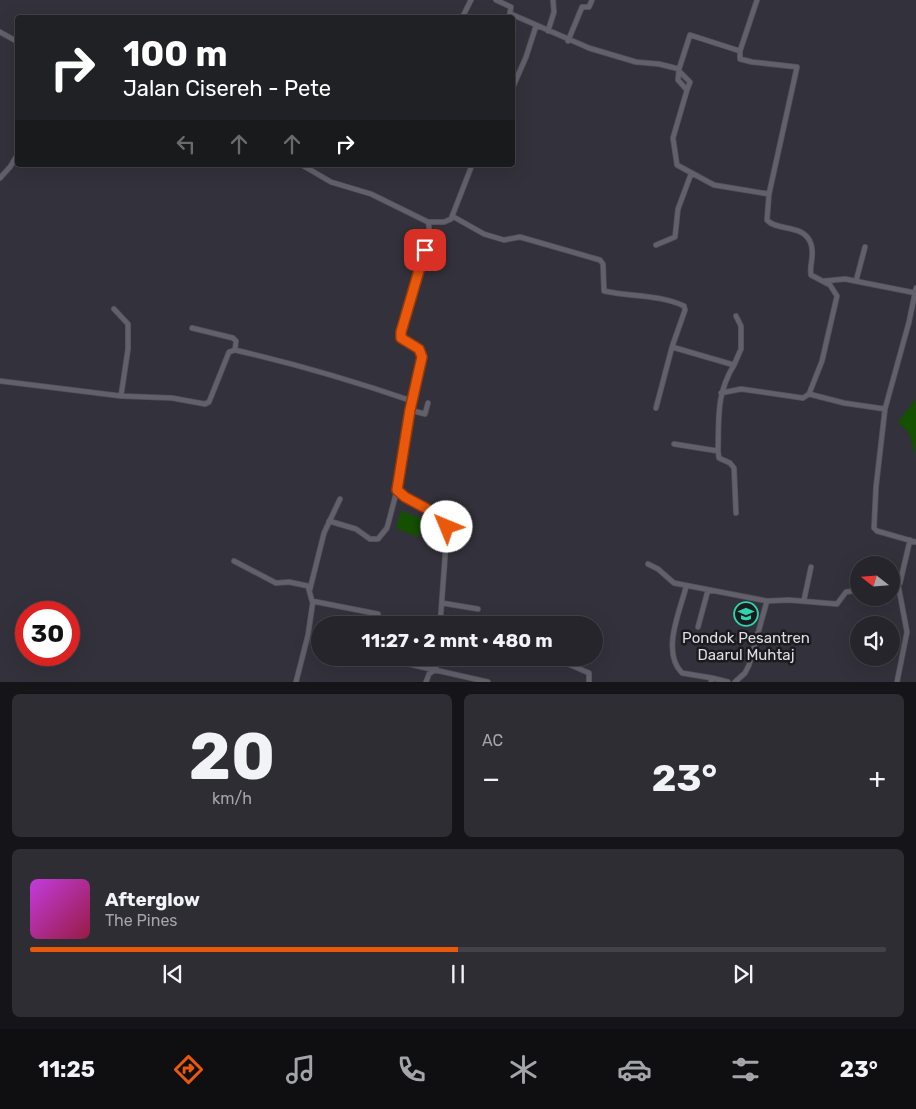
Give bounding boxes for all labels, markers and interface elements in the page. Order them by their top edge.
text: 100 m [123,33,228,75]
icon: right [40,35,105,100]
text: Jalan Cisereh - Pete [123,75,331,102]
icon: left [172,130,200,158]
icon: ahead [225,130,253,158]
icon: ahead [278,130,306,158]
icon: right [331,130,359,158]
pin [404,229,446,271]
icon: arrive [411,236,439,264]
position arrow [420,500,472,552]
north arrow [850,556,900,606]
map controls [850,556,900,666]
speed limit sign: 30 [15,601,80,666]
school or university icon: Pondok Pesantren Daarul Muhtaj [733,601,759,627]
button: sound [850,616,900,666]
text: 11:27 · 2 mnt · 480 m [361,629,553,652]
place label: Pondok Pesantren Daarul Muhtaj [682,629,810,664]
text: 20 [189,718,275,795]
text: AC [482,731,503,750]
text: 23° [652,755,717,801]
text: − [482,762,500,795]
text: + [869,762,886,795]
text: km/h [212,789,252,808]
text: Afterglow [105,888,200,911]
text: The Pines [105,911,178,930]
icon: previous [159,960,187,988]
icon: pause [444,960,472,988]
icon: next [729,960,757,988]
icon: directions [171,1052,206,1087]
icon: music [283,1052,318,1087]
icon: phone [394,1052,429,1087]
icon: climate [506,1052,541,1087]
icon: car [617,1052,652,1087]
icon: filters [728,1052,763,1087]
text: 11:25 [38,1056,95,1083]
text: 23° [840,1056,878,1083]

